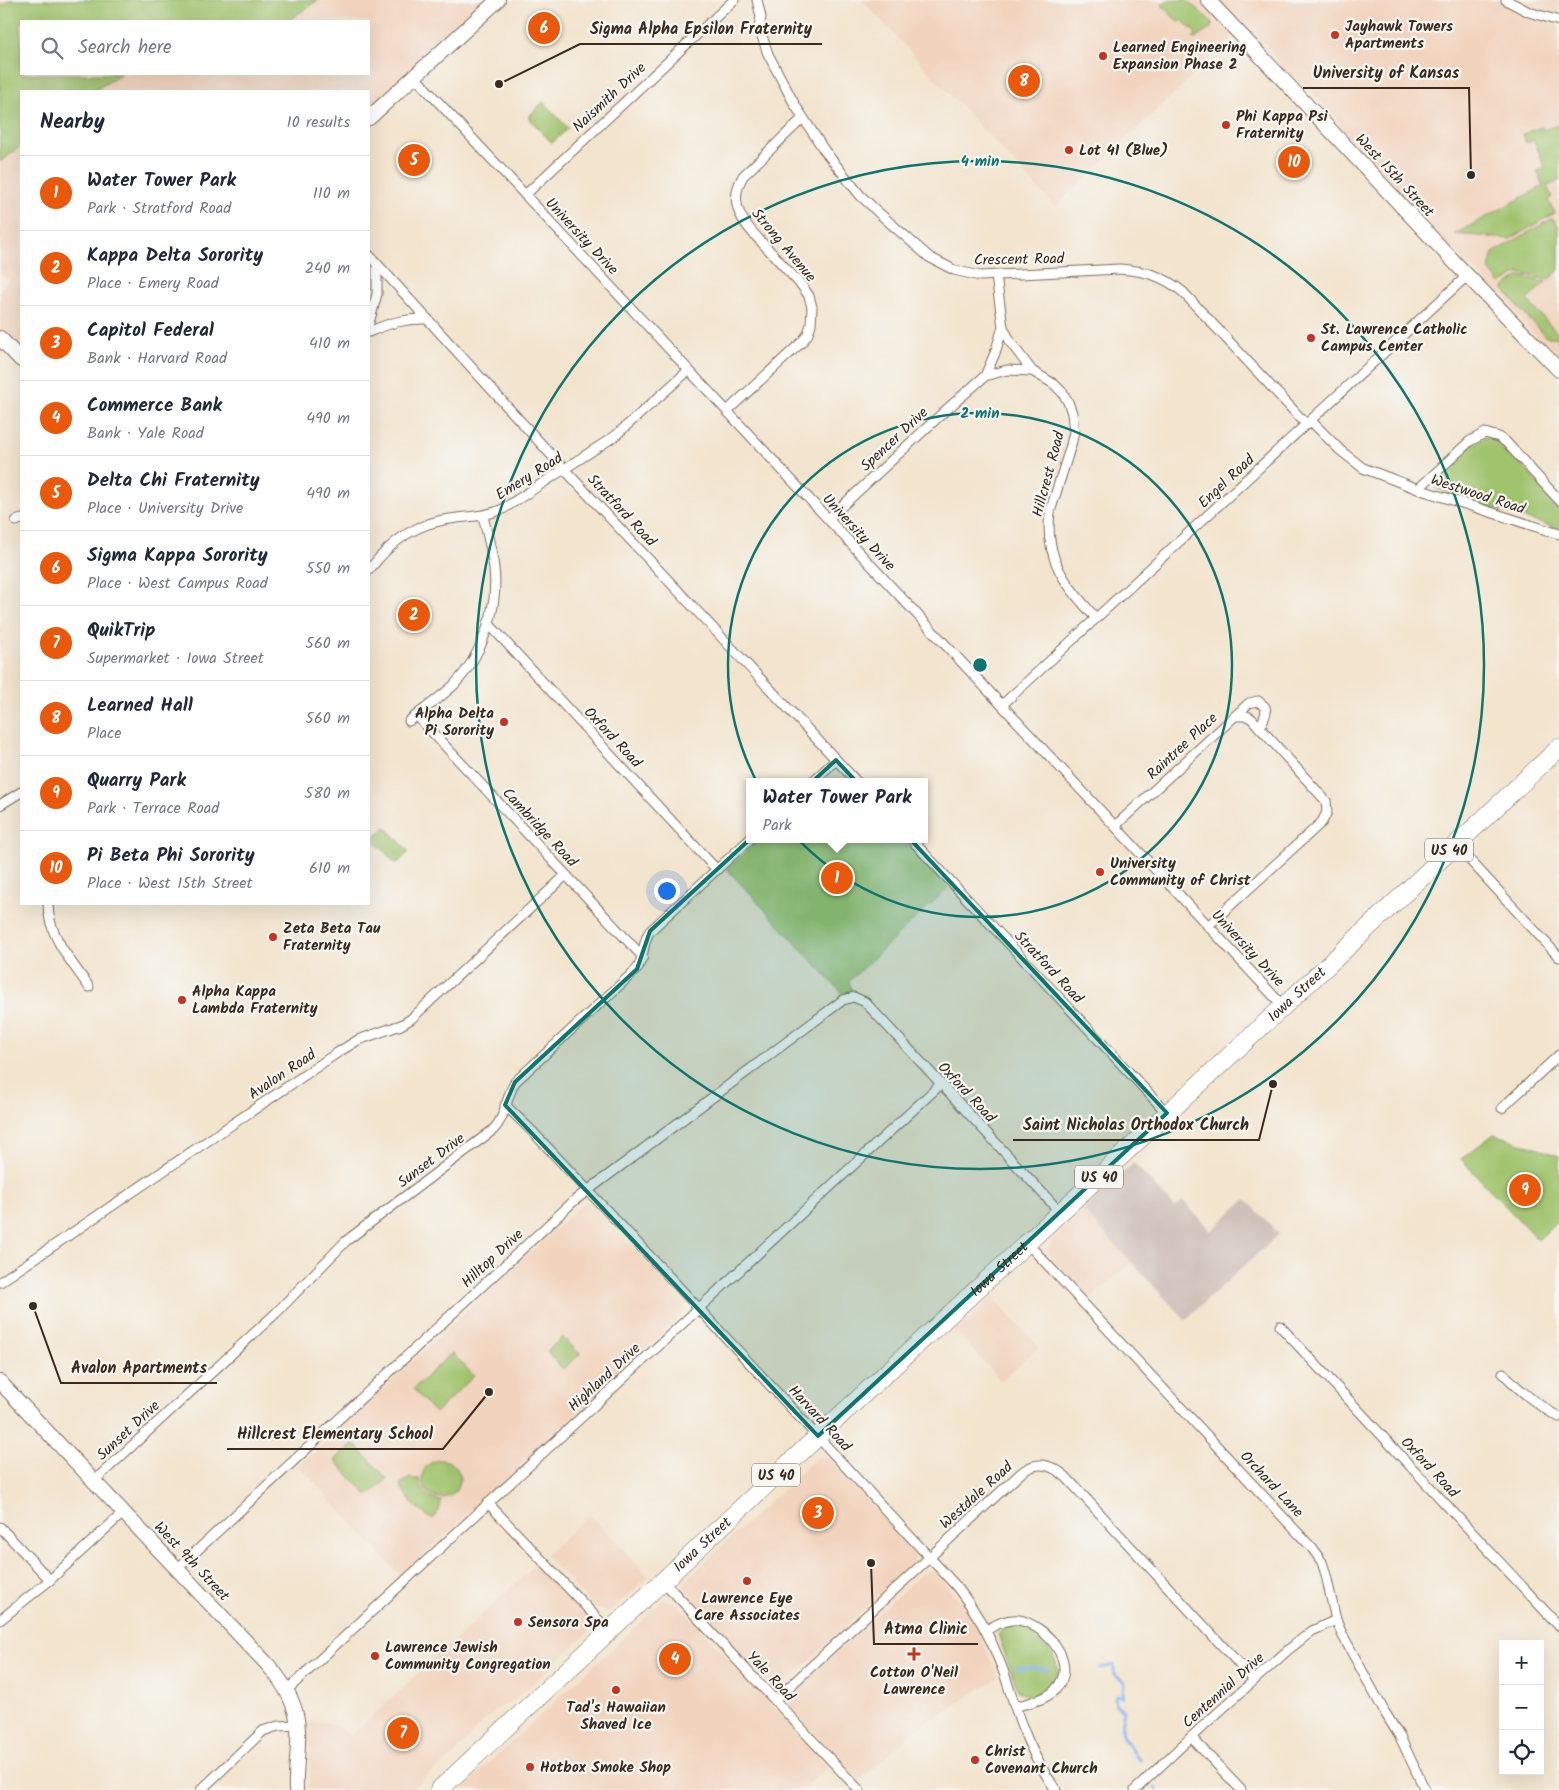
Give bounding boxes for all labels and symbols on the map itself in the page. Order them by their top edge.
pin: 6 [528,9,560,47]
callout: Sigma Alpha Epsilon Fraternity [580,13,822,44]
place label: Jayhawk Towers Apartments [1345,15,1453,56]
text: Sigma Alpha Epsilon Fraternity [590,17,813,42]
marker: Jayhawk Towers Apartments [1329,29,1341,41]
place label: Learned Engineering Expansion Phase 2 [1113,36,1247,77]
marker: Learned Engineering Expansion Phase 2 [1097,50,1109,62]
street label: Naismith Drive [567,57,652,138]
callout: University of Kansas [1303,57,1469,88]
text: University of Kansas [1313,61,1460,86]
pin: 8 [1008,62,1040,100]
place label: Phi Kappa Psi Fraternity [1236,105,1329,146]
marker: Phi Kappa Psi Fraternity [1220,119,1232,131]
street label: West 15th Street [1349,128,1440,223]
place label: Lot 41 (Blue) [1079,139,1168,163]
pin: 5 [398,141,430,179]
pin: 10 [1278,143,1310,181]
marker: Lot 41 (Blue) [1063,144,1075,156]
text: 4 min [961,150,999,174]
street label: University Drive [539,192,624,281]
street label: Strong Avenue [745,203,822,288]
street label: Crescent Road [974,247,1065,273]
place label: St. Lawrence Catholic Campus Center [1321,318,1468,359]
marker: St. Lawrence Catholic Campus Center [1305,332,1317,344]
street label: Spencer Drive [855,402,934,478]
text: 2 min [960,402,1000,426]
street label: Hillcrest Road [1026,428,1072,520]
street label: Emery Road [491,446,568,507]
street label: Engel Road [1193,449,1261,515]
street label: Westwood Road [1427,468,1528,522]
street label: Stratford Road [581,469,662,553]
street label: University Drive [816,488,901,577]
pin: 2 [398,596,430,634]
centre of rings [971,656,989,674]
street label: Oxford Road [577,701,648,774]
place label: Alpha Delta Pi Sorority [415,702,494,743]
street label: Raintree Place [1142,707,1224,786]
marker: Alpha Delta Pi Sorority [498,716,510,728]
street label: Cambridge Road [496,782,583,873]
road number: US 40 [1425,838,1473,862]
place label: University Community of Christ [1110,852,1251,893]
pin: 1 [821,859,853,897]
marker: University Community of Christ [1094,866,1106,878]
your location [654,878,680,904]
street label: University Drive [1205,904,1290,993]
place label: Zeta Beta Tau Fraternity [283,917,381,958]
street label: Stratford Road [1008,926,1089,1010]
marker: Zeta Beta Tau Fraternity [267,931,279,943]
street label: Iowa Street [1262,961,1332,1028]
place label: Alpha Kappa Lambda Fraternity [192,980,318,1021]
marker: Alpha Kappa Lambda Fraternity [176,994,188,1006]
street label: Avalon Road [244,1043,322,1106]
street label: Oxford Road [931,1056,1002,1129]
callout: Saint Nicholas Orthodox Church [1013,1109,1259,1140]
text: Saint Nicholas Orthodox Church [1023,1113,1249,1138]
street label: Sunset Drive [393,1127,471,1194]
road number: US 40 [1075,1166,1123,1188]
pin: 9 [1509,1171,1541,1209]
street label: Hilltop Drive [456,1223,530,1294]
street label: Iowa Street [965,1236,1035,1303]
street label: Highland Drive [563,1337,647,1418]
callout: Avalon Apartments [61,1352,217,1383]
text: Avalon Apartments [71,1356,207,1381]
street label: Harvard Road [782,1380,857,1458]
street label: Sunset Drive [91,1395,166,1467]
callout: Hillcrest Elementary School [227,1418,443,1449]
text: Hillcrest Elementary School [237,1422,434,1447]
street label: Oxford Road [1394,1431,1465,1504]
street label: Orchard Lane [1234,1446,1309,1524]
street label: Westdale Road [935,1456,1019,1535]
road number: US 40 [752,1464,800,1486]
pin: 3 [802,1494,834,1532]
street label: Iowa Street [668,1511,738,1579]
street label: West 9th Street [148,1516,235,1607]
marker: Lawrence Eye Care Associates [741,1575,753,1587]
place label: Lawrence Eye Care Associates [694,1587,800,1628]
place label: Sensora Spa [528,1611,609,1635]
callout: Atma Clinic [874,1613,978,1644]
marker: Sensora Spa [512,1616,524,1628]
text: Atma Clinic [884,1617,968,1642]
place label: Lawrence Jewish Community Congregation [385,1636,551,1677]
pin: 4 [659,1640,691,1678]
street label: Yale Road [740,1646,801,1708]
marker: Cotton O'Neil Lawrence [907,1647,921,1661]
street label: Centennial Drive [1177,1647,1270,1734]
marker: Lawrence Jewish Community Congregation [369,1650,381,1662]
place label: Cotton O'Neil Lawrence [870,1661,958,1702]
marker: Tad's Hawaiian Shaved Ice [610,1684,622,1696]
place label: Tad's Hawaiian Shaved Ice [566,1696,666,1737]
pin: 7 [387,1714,419,1752]
place label: Christ Covenant Church [985,1740,1098,1781]
marker: Christ Covenant Church [969,1754,981,1766]
place label: Hotbox Smoke Shop [540,1756,671,1780]
marker: Hotbox Smoke Shop [524,1761,536,1773]

